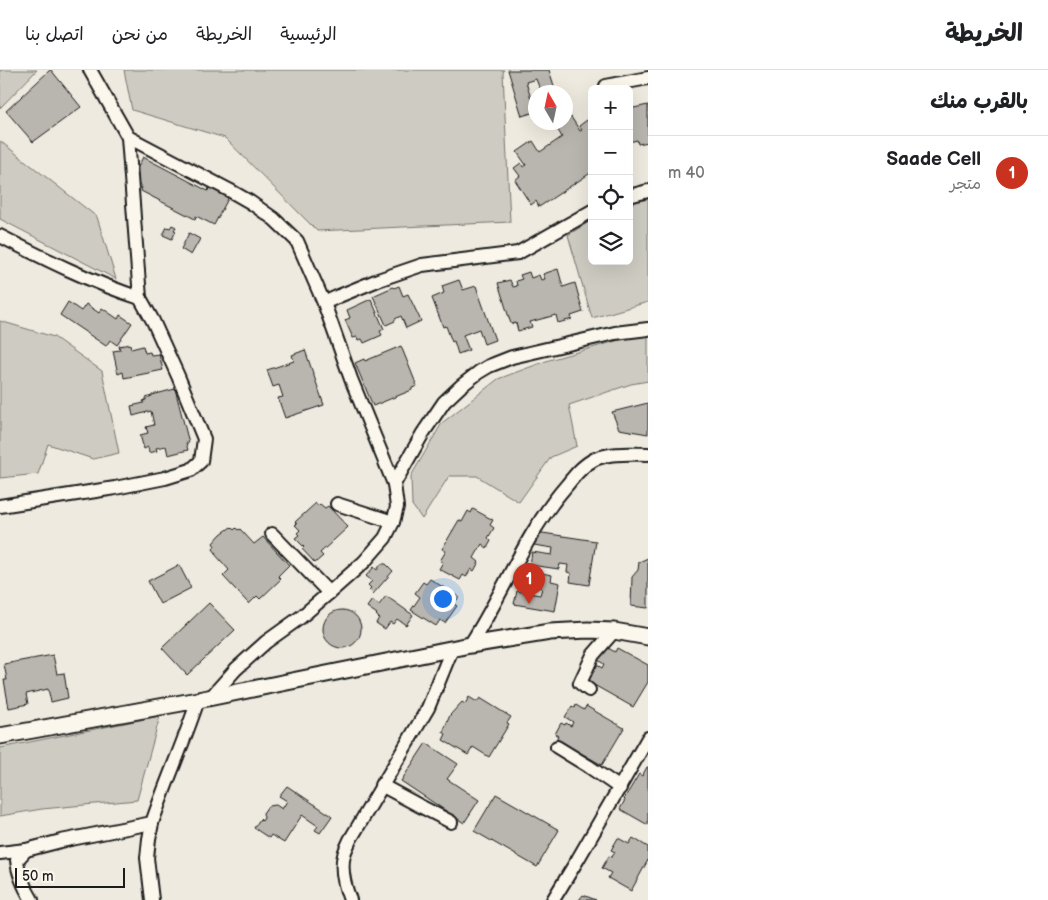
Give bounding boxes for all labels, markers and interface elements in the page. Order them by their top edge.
text: الخريطة [945,19,1023,48]
text: اتصل بنا [25,24,84,45]
text: من نحن [112,24,168,45]
text: الخريطة [196,24,252,45]
text: الرئيسية [280,24,337,45]
north arrow [528,85,573,130]
map controls [588,85,633,265]
button: + [588,85,633,130]
text: بالقرب منك [930,89,1028,114]
button: − [588,130,633,175]
text: Saade Cell [887,148,981,171]
text: 40 m [668,164,705,183]
text: 1 [1009,164,1015,183]
button: locate [588,175,633,220]
text: متجر [950,175,981,194]
button: layers [588,220,633,265]
pin: 1 [513,563,545,604]
your location [430,586,456,612]
scale bar [15,865,125,888]
text: 50 m [22,868,54,885]

